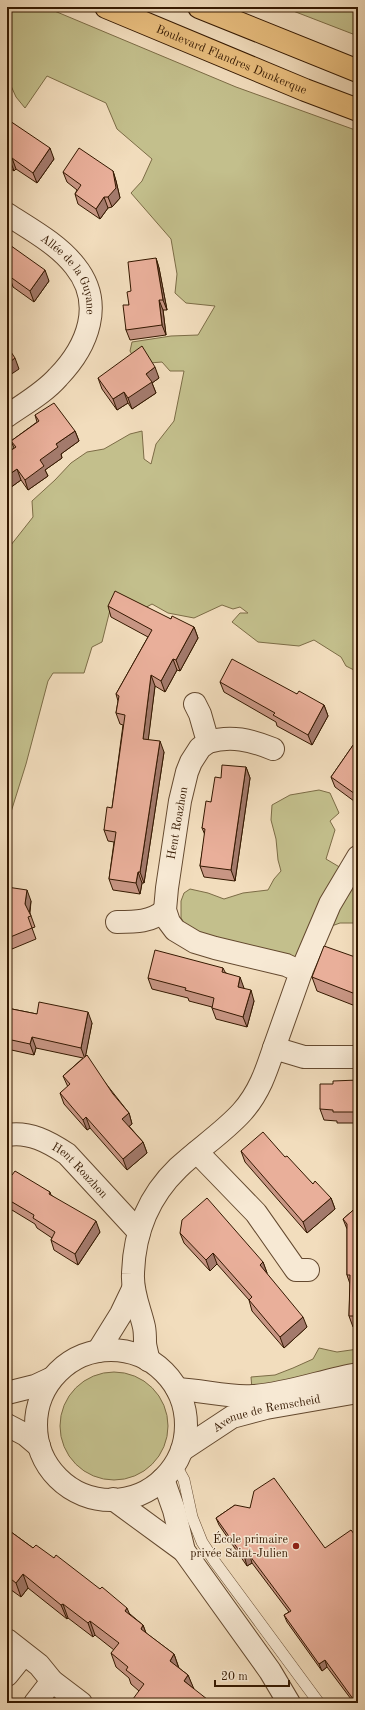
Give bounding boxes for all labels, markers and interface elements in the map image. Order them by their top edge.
street label: Boulevard Flandres Dunkerque [154,24,309,97]
street label: Allée de la Guyane [38,232,96,315]
street label: Hent Roazhon [166,785,190,861]
street label: Hent Roazhon [49,1141,110,1201]
street label: Avenue de Remscheid [211,1394,322,1435]
place label: École primaire privée Saint-Julien [190,1531,289,1560]
marker: École primaire privée Saint-Julien [291,1541,301,1551]
scale bar [215,1662,289,1688]
text: 20 m [221,1671,248,1683]

